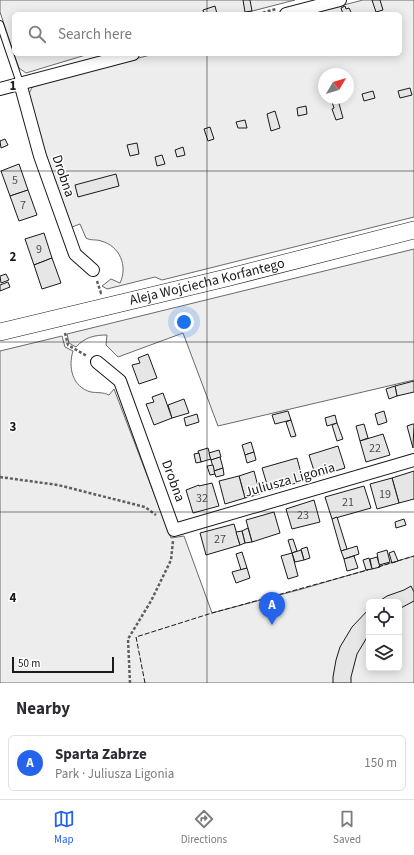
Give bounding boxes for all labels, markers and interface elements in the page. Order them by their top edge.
search box [12,12,402,56]
icon: search [26,23,48,45]
text: Search here [58,24,132,45]
north arrow [318,68,354,104]
text: 1 [10,77,17,95]
street label: Drobna [46,152,80,200]
house number: 5 [12,172,18,189]
house number: 7 [20,197,26,214]
house number: 9 [36,241,42,258]
text: 2 [10,248,17,266]
street label: Aleja Wojciecha Korfantego [127,253,287,311]
your location [174,312,194,332]
text: 3 [10,418,17,436]
house number: 22 [369,440,381,457]
street label: Drobna [156,457,190,505]
street label: Juliusza Ligonia [242,458,338,502]
house number: 19 [379,486,391,503]
house number: 32 [196,490,208,507]
house number: 21 [342,494,354,511]
house number: 23 [297,507,309,524]
house number: 27 [214,531,226,548]
text: 4 [10,589,17,607]
pin: A [259,592,285,625]
map controls [366,599,402,671]
button: locate [366,599,402,635]
button: layers [366,635,402,671]
scale bar [12,655,114,674]
text: 50 m [18,656,40,671]
text: Nearby [16,697,70,721]
text: Sparta Zabrze [55,744,147,765]
text: A [26,754,34,772]
text: 150 m [364,754,397,772]
text: Park · Juliusza Ligonia [55,765,174,783]
tab: Map [53,808,75,847]
tab: Directions [181,808,227,847]
tab: Saved [333,808,361,847]

